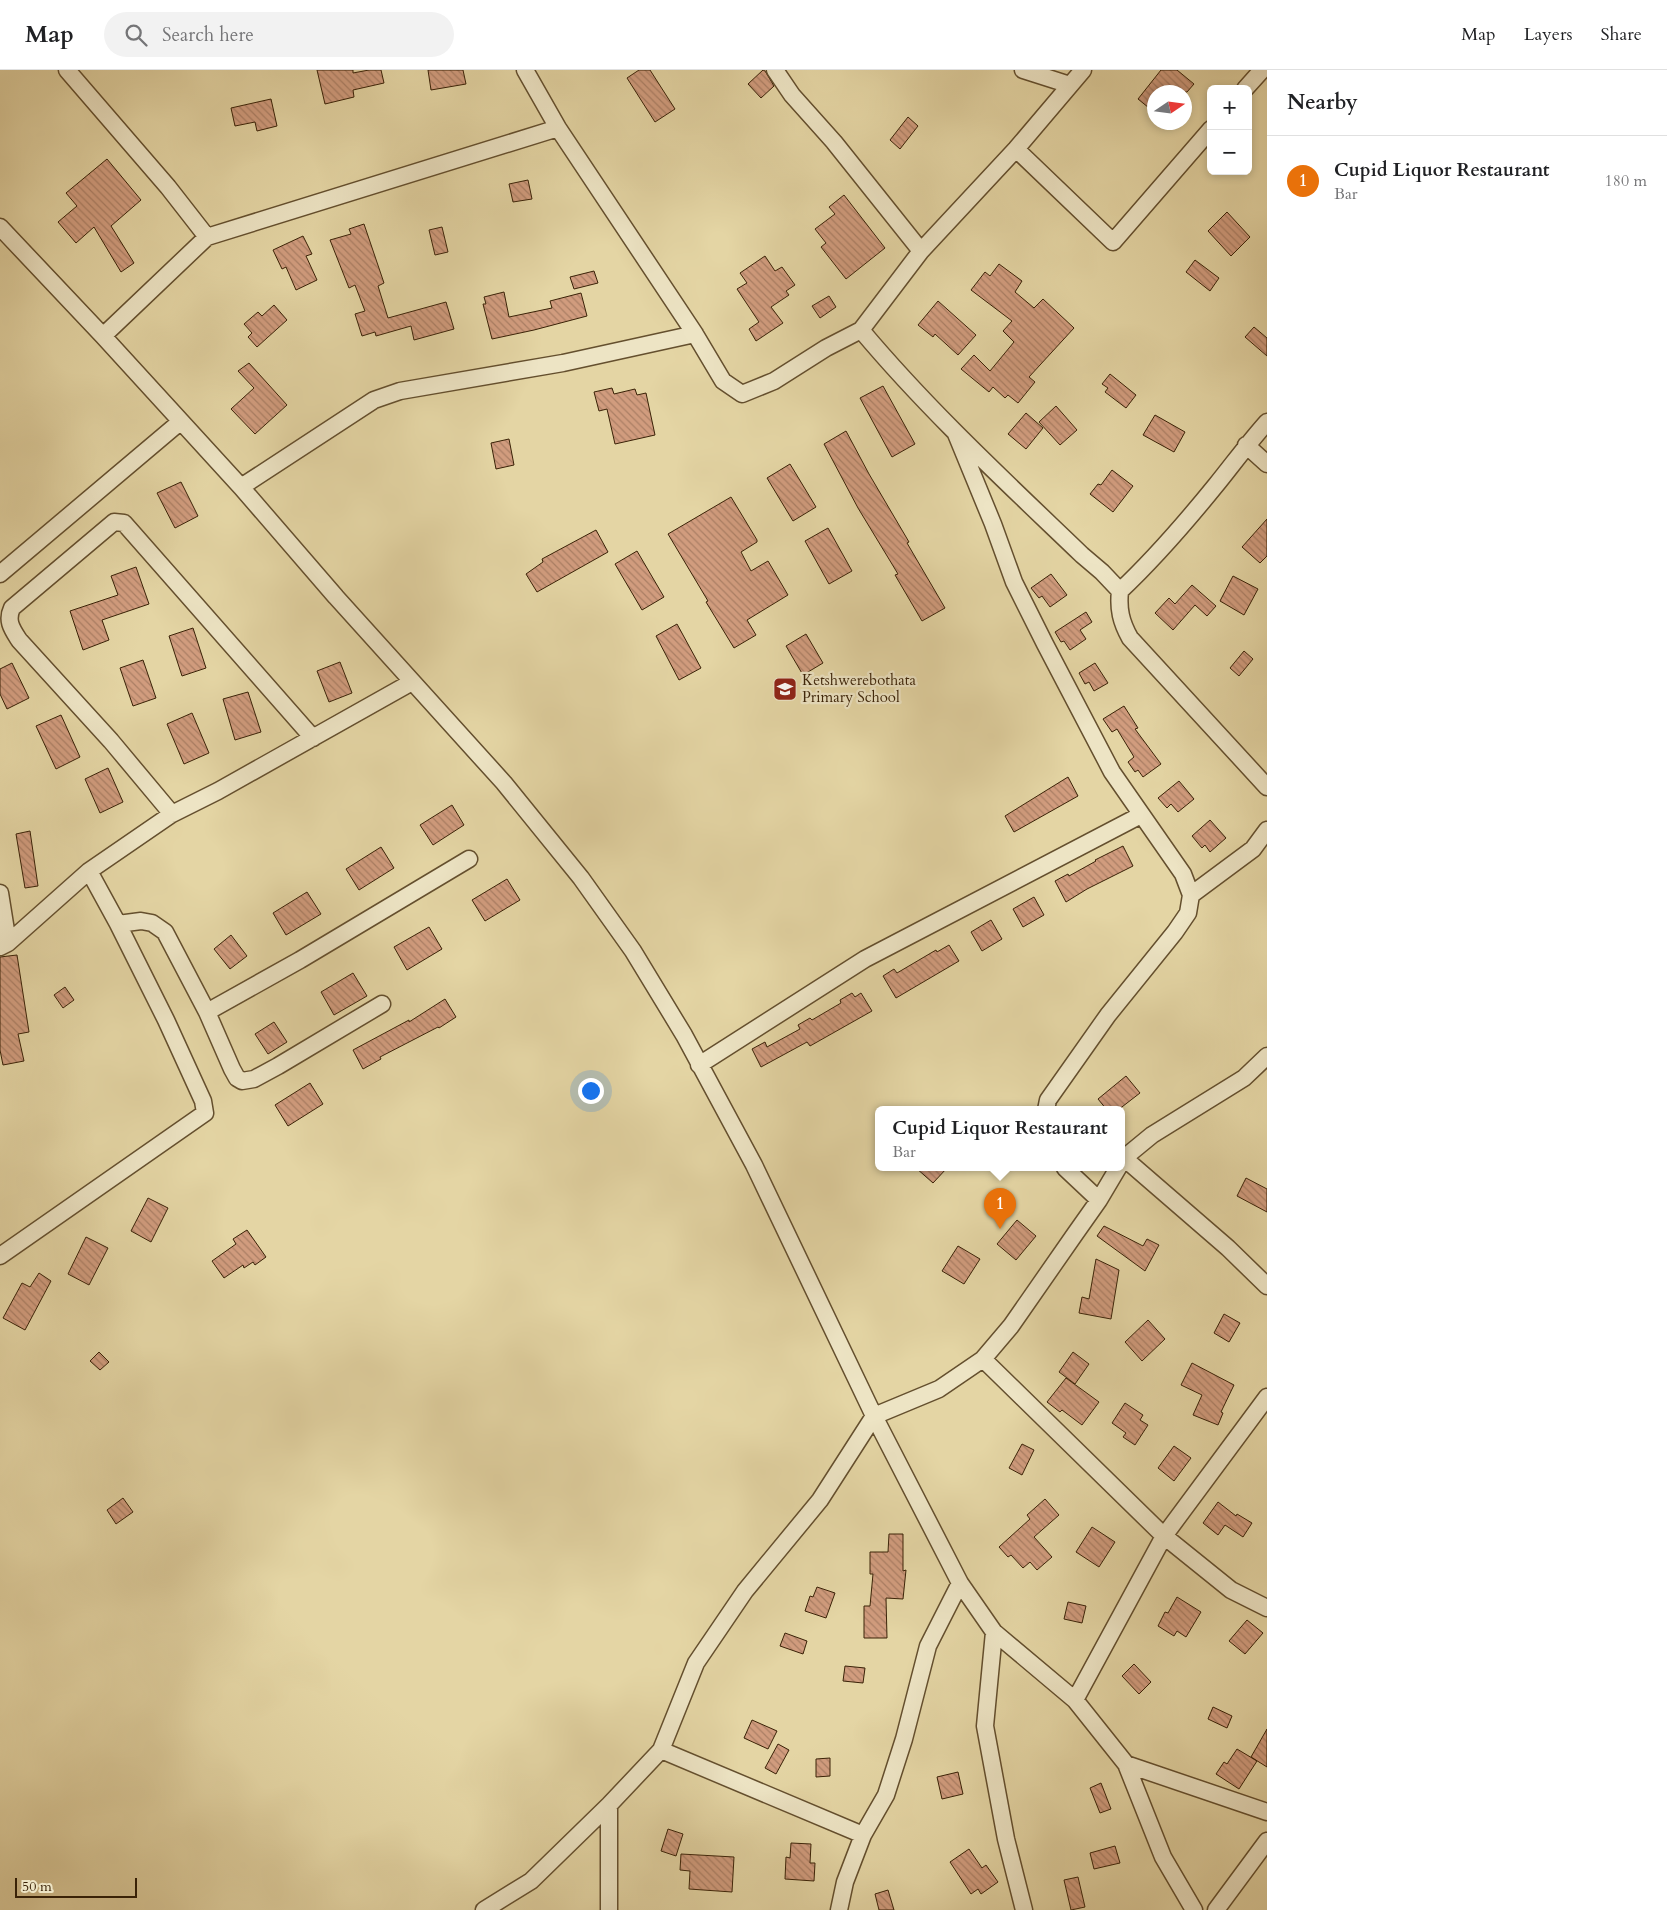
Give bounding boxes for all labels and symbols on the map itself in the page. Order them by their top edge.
north arrow [1147,85,1192,130]
place label: Ketshwerebothata Primary School [802,670,916,707]
school or university icon: Ketshwerebothata Primary School [772,676,798,702]
your location [578,1078,604,1104]
pin: 1 [984,1188,1016,1229]
scale bar [15,1875,138,1898]

